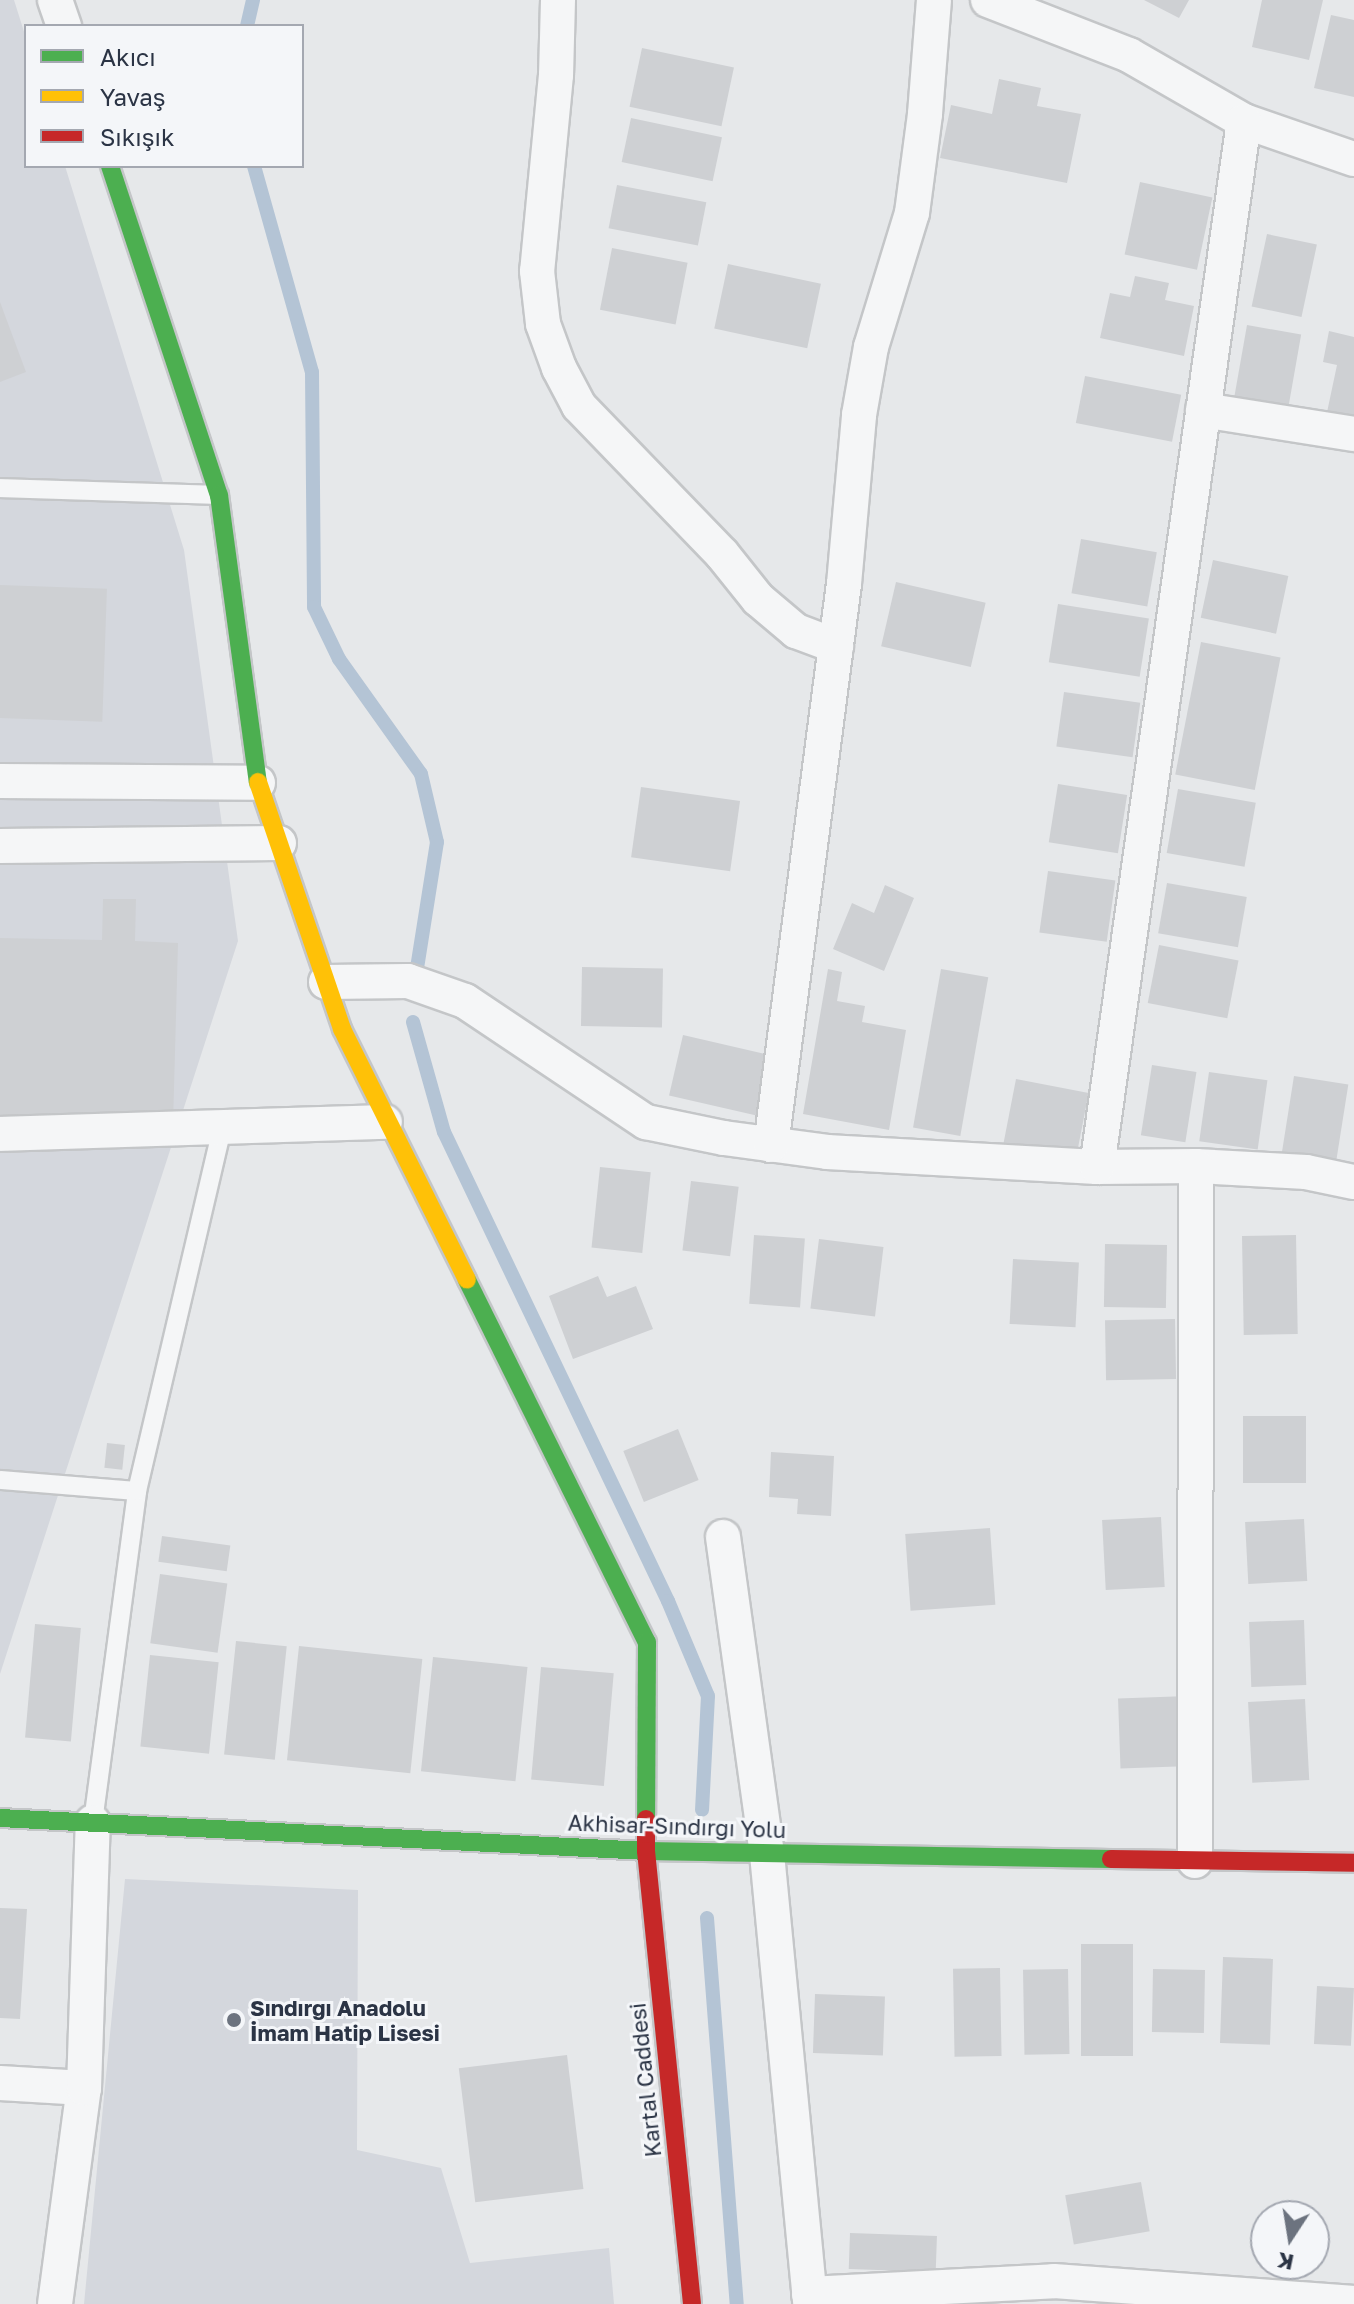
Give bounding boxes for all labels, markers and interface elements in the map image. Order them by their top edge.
legend [24,24,304,168]
text: Akıcı [100,42,156,71]
text: Yavaş [100,82,166,111]
text: Sıkışık [100,122,175,151]
street label: Akhisar-Sındırgı Yolu [567,1809,787,1843]
place label: Sındırgı Anadolu İmam Hatip Lisesi [250,1994,440,2046]
street label: Kartal Caddesi [624,2002,666,2158]
marker: Sındırgı Anadolu İmam Hatip Lisesi [225,2011,243,2029]
north arrow [1250,2200,1330,2280]
text: K [1275,2247,1296,2277]

